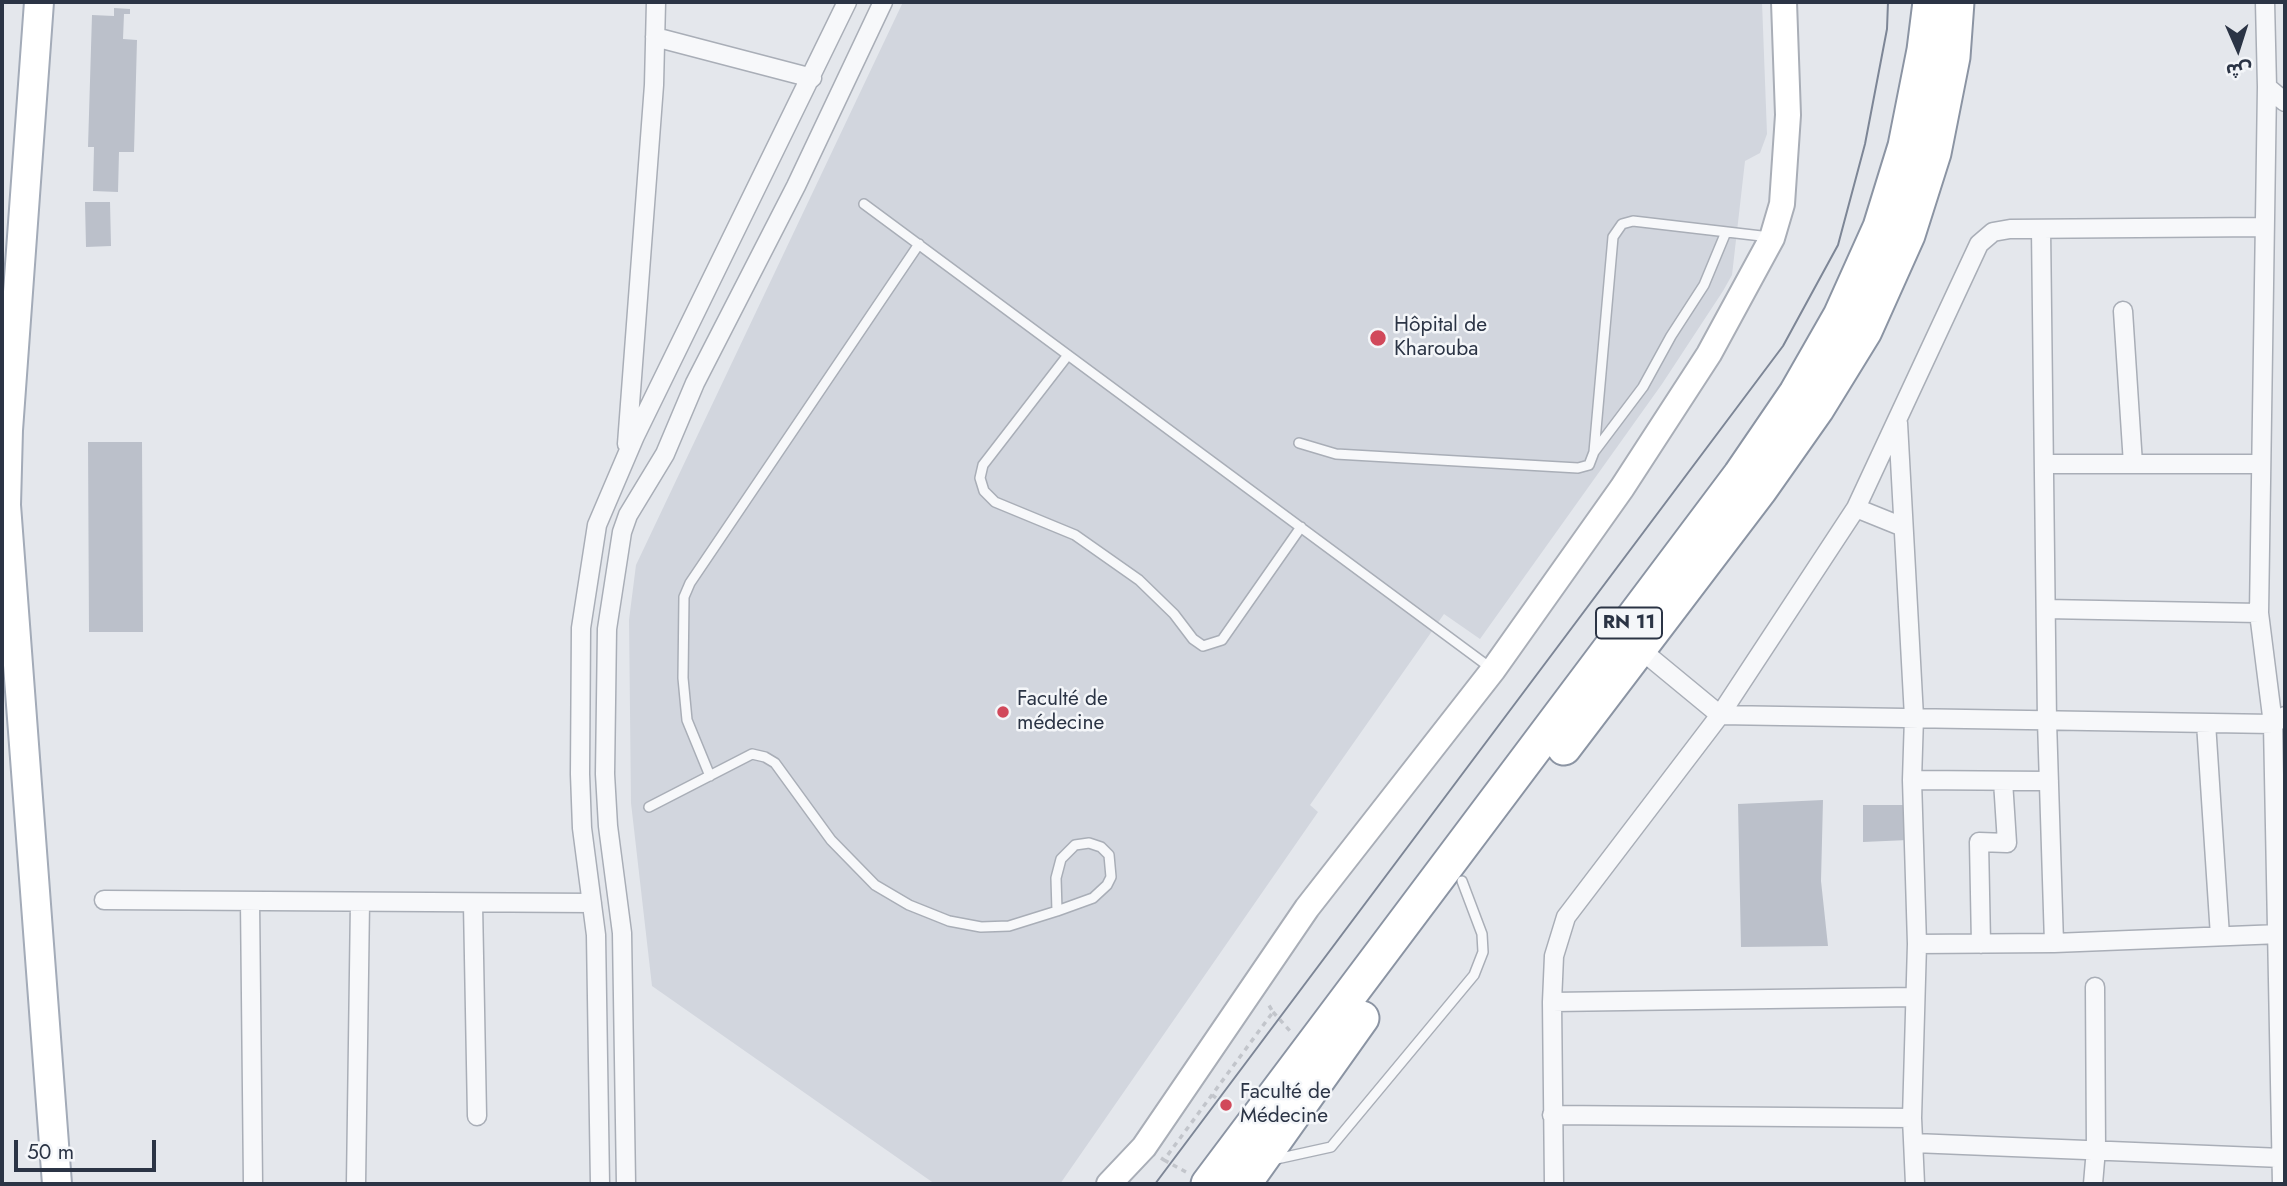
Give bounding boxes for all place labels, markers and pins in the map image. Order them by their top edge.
place label: Hôpital de Kharouba [1394,313,1487,363]
marker: Hôpital de Kharouba [1368,328,1388,348]
place label: Faculté de médecine [1017,687,1108,737]
marker: Faculté de médecine [995,704,1011,720]
place label: Faculté de Médecine [1240,1080,1331,1130]
marker: Faculté de Médecine [1218,1097,1234,1113]

